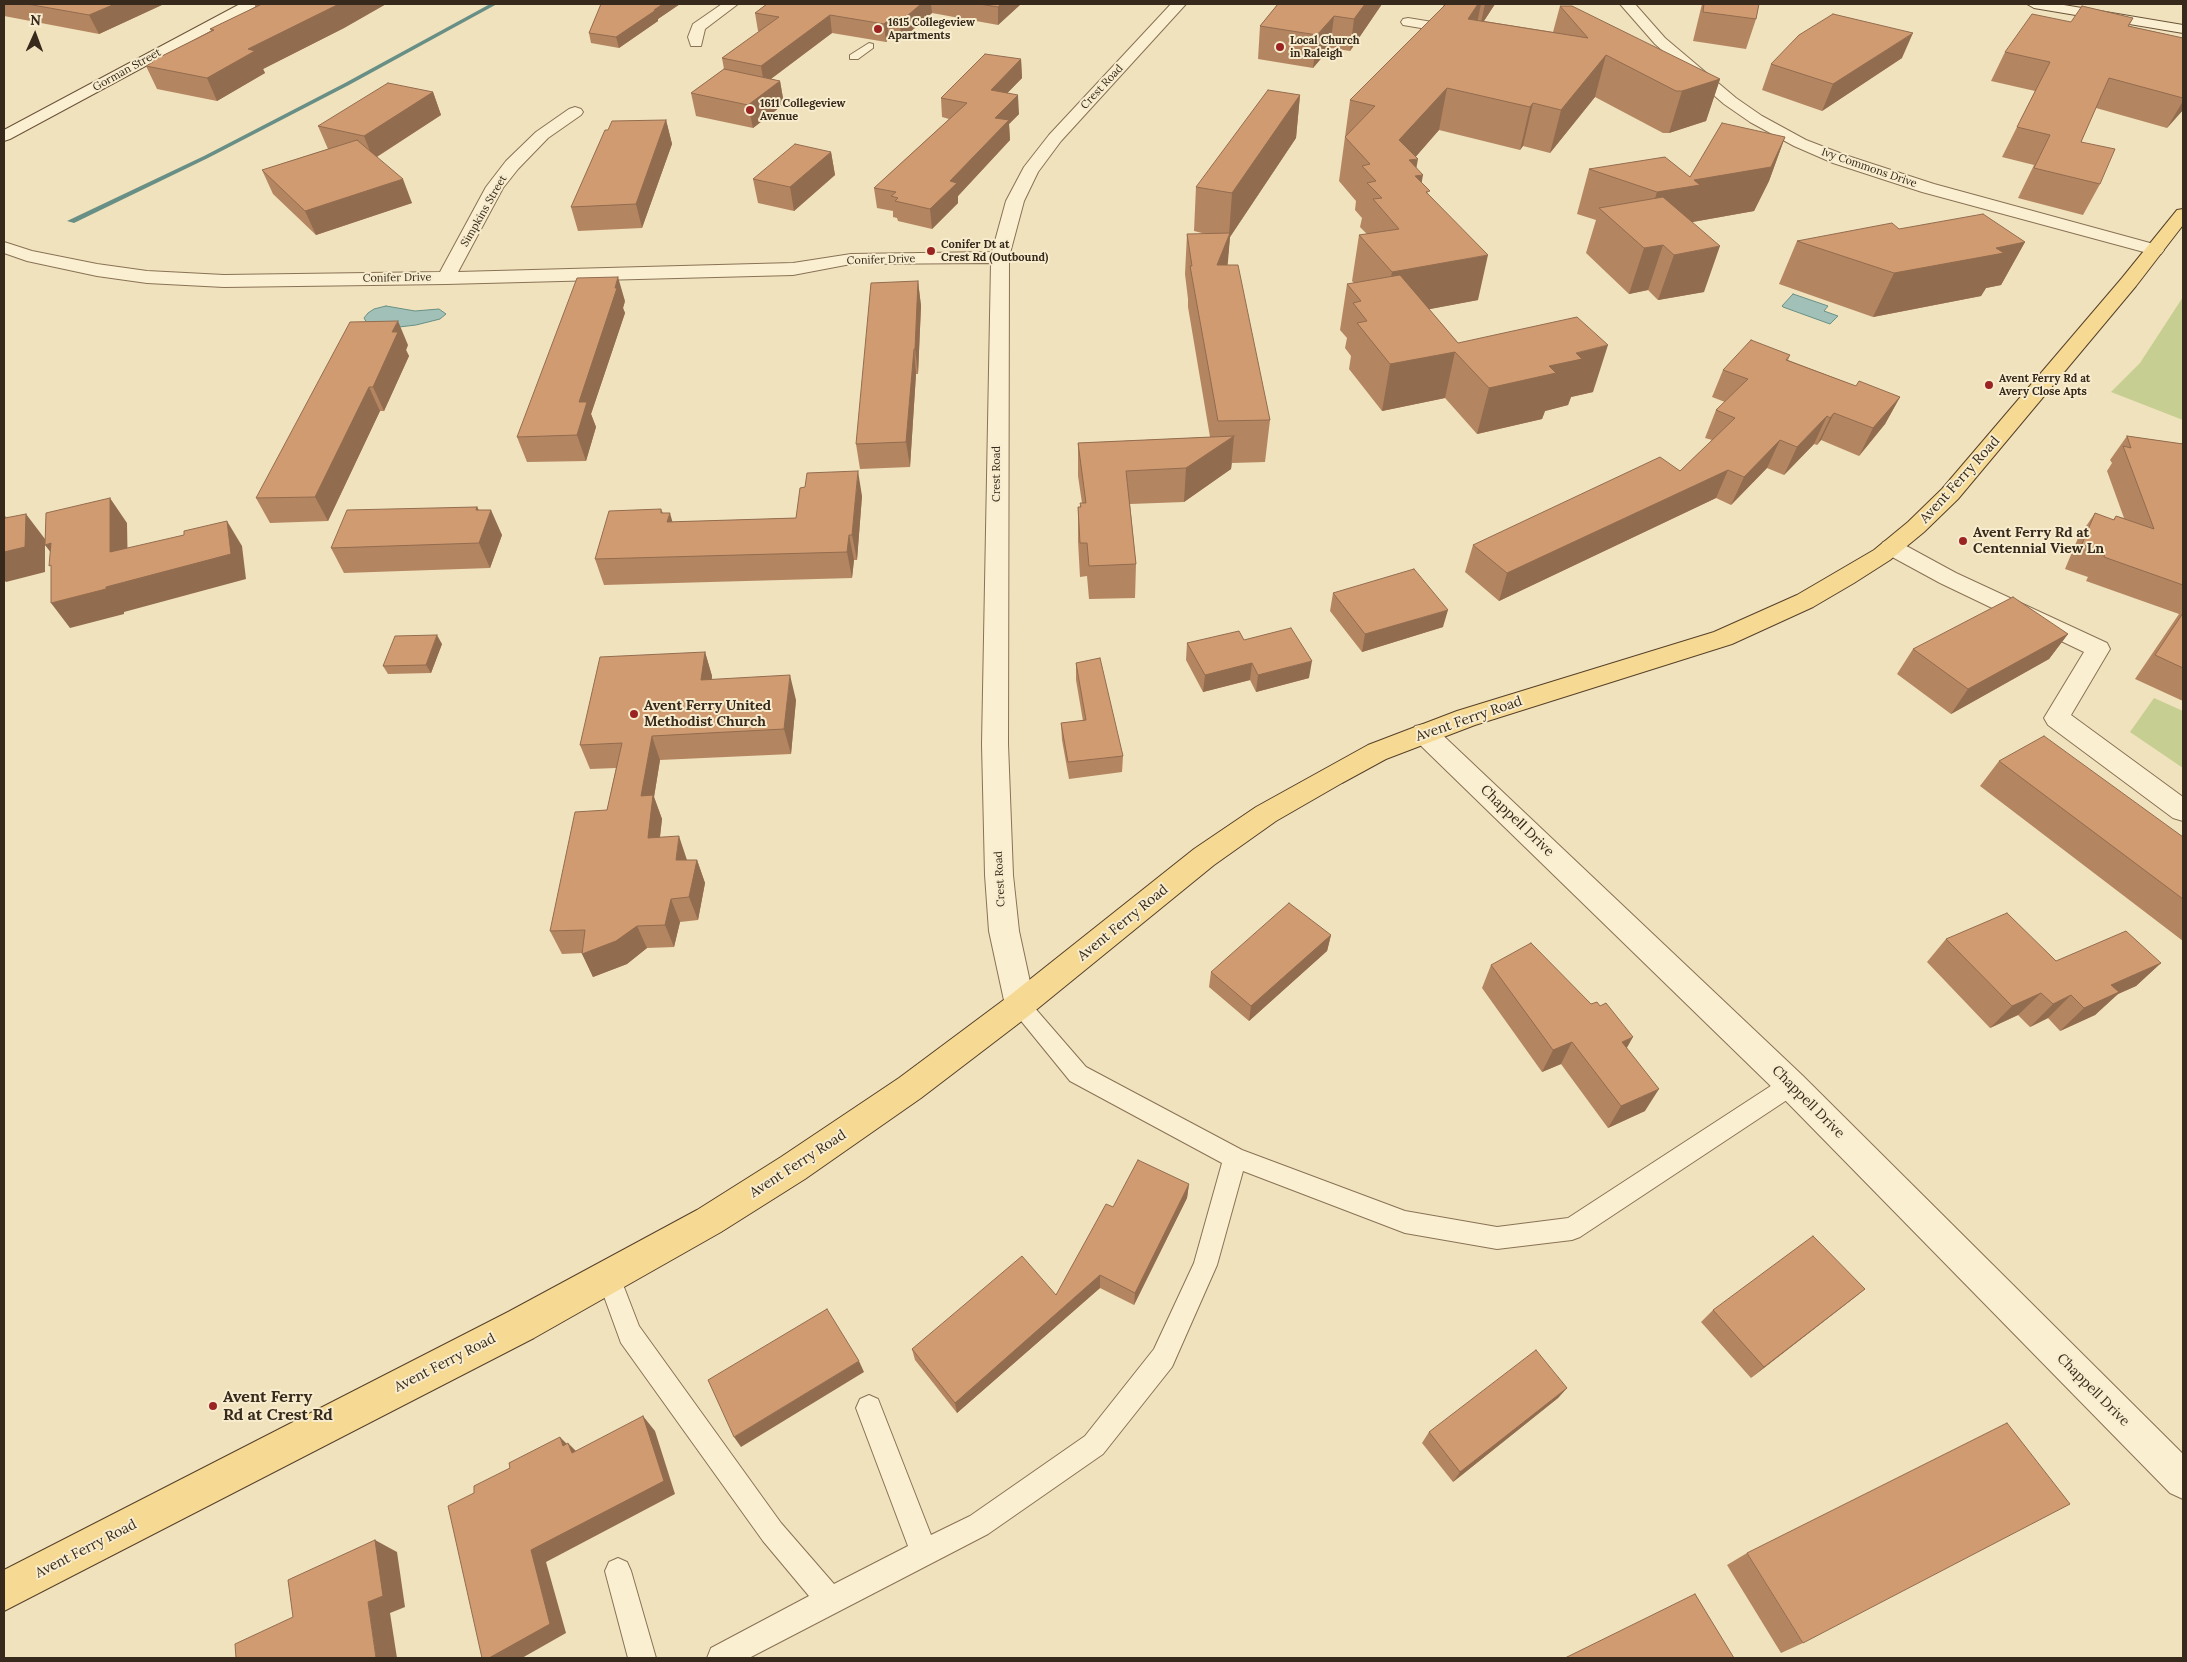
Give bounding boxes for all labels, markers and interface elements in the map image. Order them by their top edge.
north arrow [10,10,60,60]
text: N [30,11,41,29]
place label: 1615 Collegeview Apartments [888,16,975,42]
marker: 1615 Collegeview Apartments [872,23,884,35]
place label: Local Church in Raleigh [1290,34,1360,60]
marker: Local Church in Raleigh [1274,41,1286,53]
street label: Gorman Street [91,46,163,94]
street label: Crest Road [1078,62,1126,112]
place label: 1611 Collegeview Avenue [760,97,845,123]
marker: 1611 Collegeview Avenue [744,104,756,116]
street label: Ivy Commons Drive [1820,145,1918,191]
street label: Simpkins Street [458,173,510,249]
place label: Conifer Dt at Crest Rd (Outbound) [941,238,1048,264]
marker: Conifer Dt at Crest Rd (Outbound) [925,245,937,257]
street label: Conifer Drive [846,252,916,268]
street label: Conifer Drive [363,271,431,285]
place label: Avent Ferry Rd at Avery Close Apts [1999,372,2090,398]
marker: Avent Ferry Rd at Avery Close Apts [1983,379,1995,391]
street label: Avent Ferry Road [1916,433,2004,527]
street label: Crest Road [990,446,1004,502]
place label: Avent Ferry Rd at Centennial View Ln [1973,525,2104,558]
marker: Avent Ferry Rd at Centennial View Ln [1957,535,1969,547]
street label: Avent Ferry Road [1414,693,1524,745]
place label: Avent Ferry United Methodist Church [644,698,771,730]
marker: Avent Ferry United Methodist Church [628,708,640,720]
street label: Chappell Drive [1477,782,1557,860]
street label: Crest Road [992,851,1008,907]
street label: Avent Ferry Road [1074,881,1172,965]
street label: Chappell Drive [1768,1062,1848,1142]
street label: Avent Ferry Road [747,1127,849,1201]
street label: Avent Ferry Road [392,1330,498,1396]
street label: Chappell Drive [2053,1350,2133,1430]
place label: Avent Ferry Rd at Crest Rd [223,1387,333,1425]
marker: Avent Ferry Rd at Crest Rd [207,1400,219,1412]
street label: Avent Ferry Road [33,1516,139,1582]

